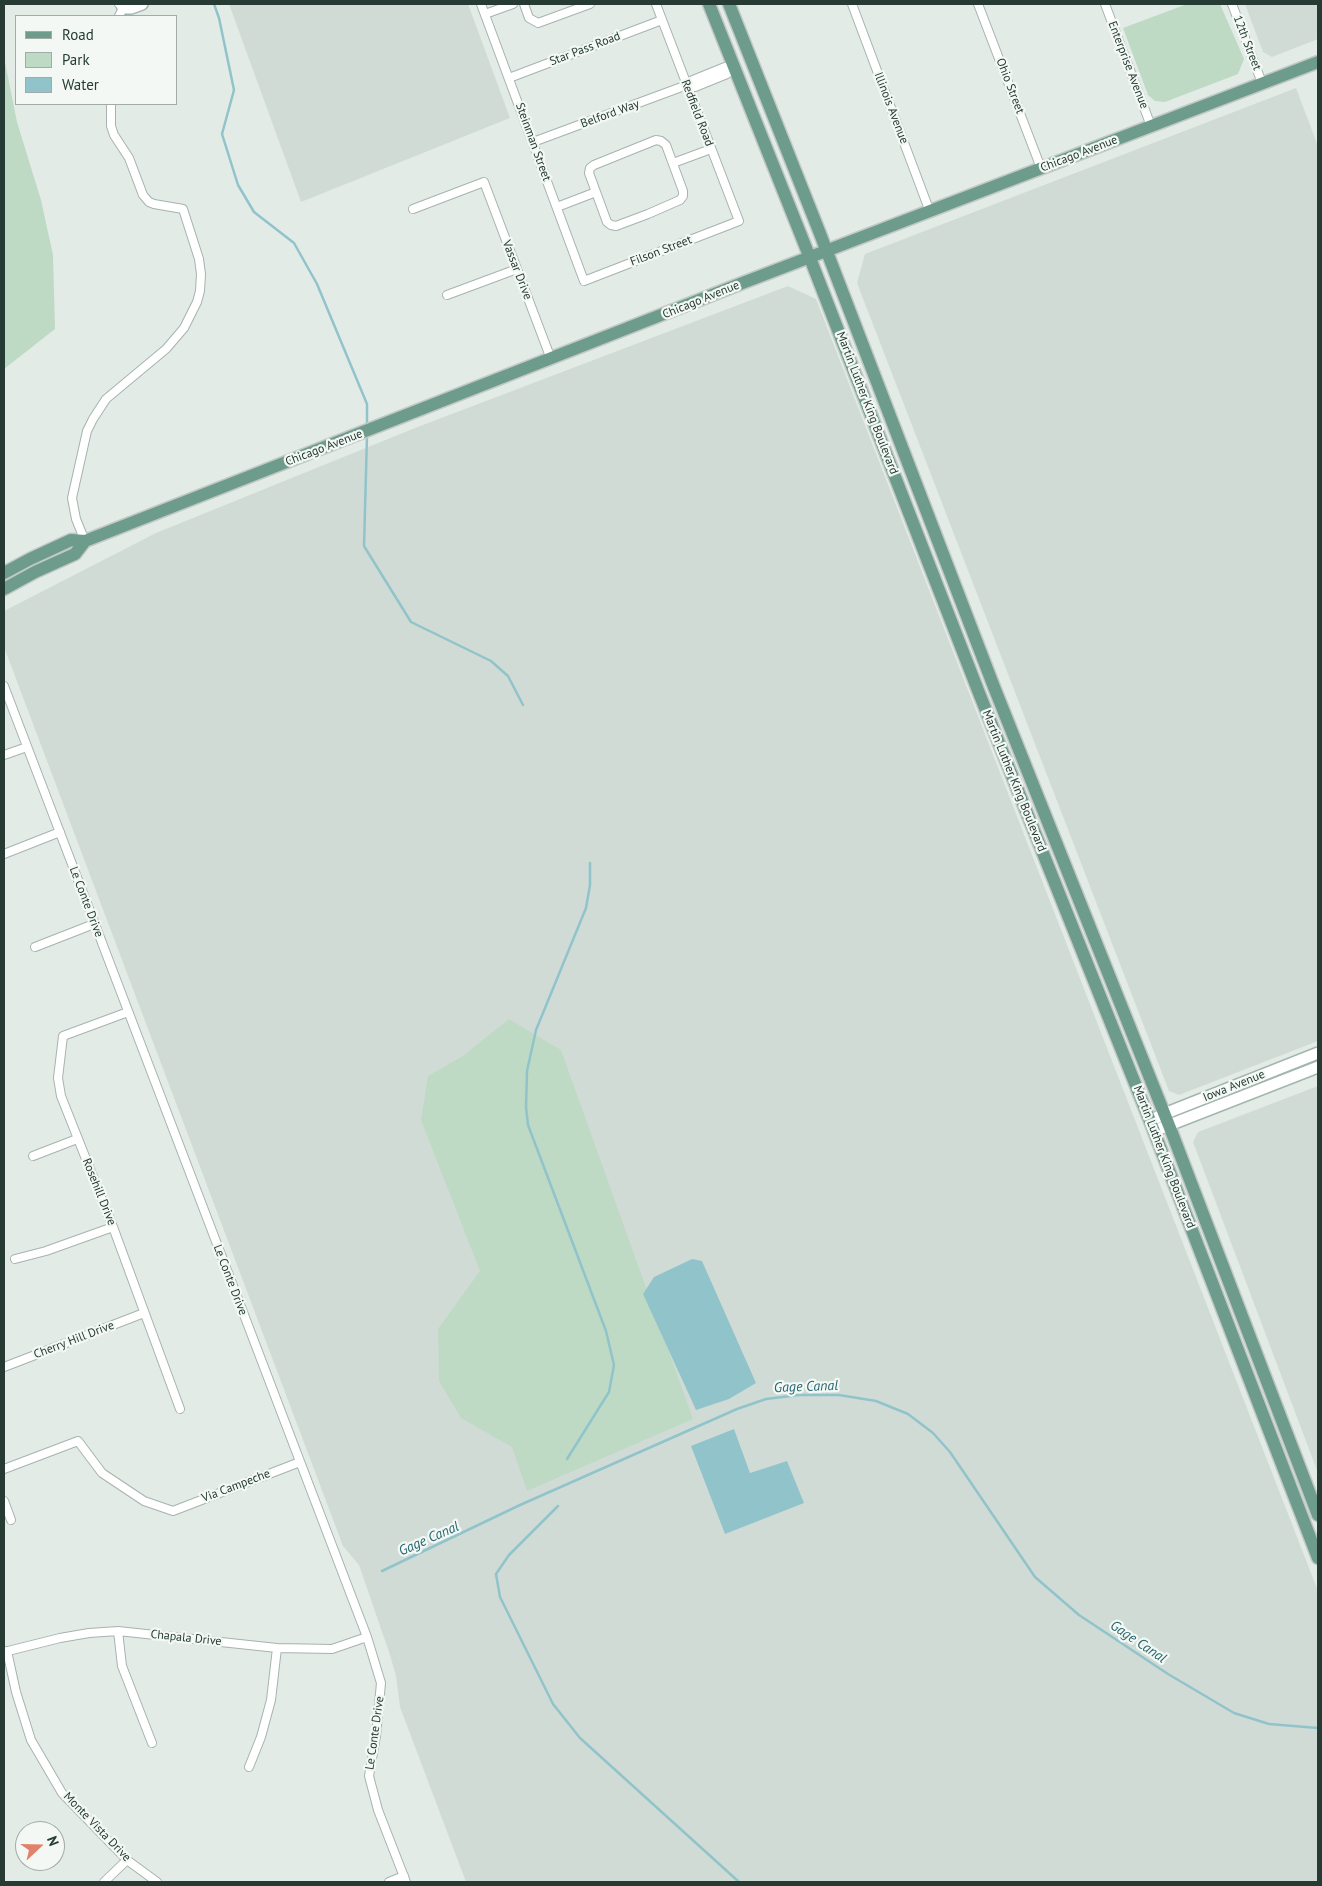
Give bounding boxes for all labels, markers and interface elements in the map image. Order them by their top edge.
street label: 12th Street [1230,14,1264,72]
legend [15,15,178,105]
street label: Enterprise Avenue [1105,19,1151,111]
text: Road [62,25,94,44]
street label: Star Pass Road [548,29,622,69]
text: Park [62,50,90,69]
street label: Ohio Street [993,56,1027,116]
street label: Illinois Avenue [871,70,911,146]
text: Water [62,75,99,94]
street label: Redfield Road [678,78,716,148]
street label: Belford Way [579,97,641,131]
street label: Steinman Street [512,101,554,183]
street label: Chicago Avenue [1038,133,1120,175]
street label: Filson Street [628,233,694,269]
street label: Vassar Drive [499,238,535,302]
street label: Chicago Avenue [660,278,742,322]
street label: Martin Luther King Boulevard [833,330,901,476]
street label: Chicago Avenue [283,427,365,469]
street label: Martin Luther King Boulevard [979,708,1049,854]
street label: Le Conte Drive [66,865,106,939]
street label: Iowa Avenue [1201,1067,1267,1105]
street label: Martin Luther King Boulevard [1130,1084,1198,1230]
street label: Rosehill Drive [79,1156,119,1228]
street label: Le Conte Drive [210,1243,250,1317]
street label: Cherry Hill Drive [32,1318,116,1362]
water label: Gage Canal [774,1377,838,1397]
street label: Via Campeche [200,1466,272,1506]
water label: Gage Canal [396,1518,462,1560]
water label: Gage Canal [1107,1617,1169,1667]
street label: Chapala Drive [150,1627,222,1649]
street label: Le Conte Drive [363,1695,387,1771]
street label: Monte Vista Drive [60,1789,134,1865]
north arrow [15,1821,65,1871]
text: N [43,1833,63,1848]

